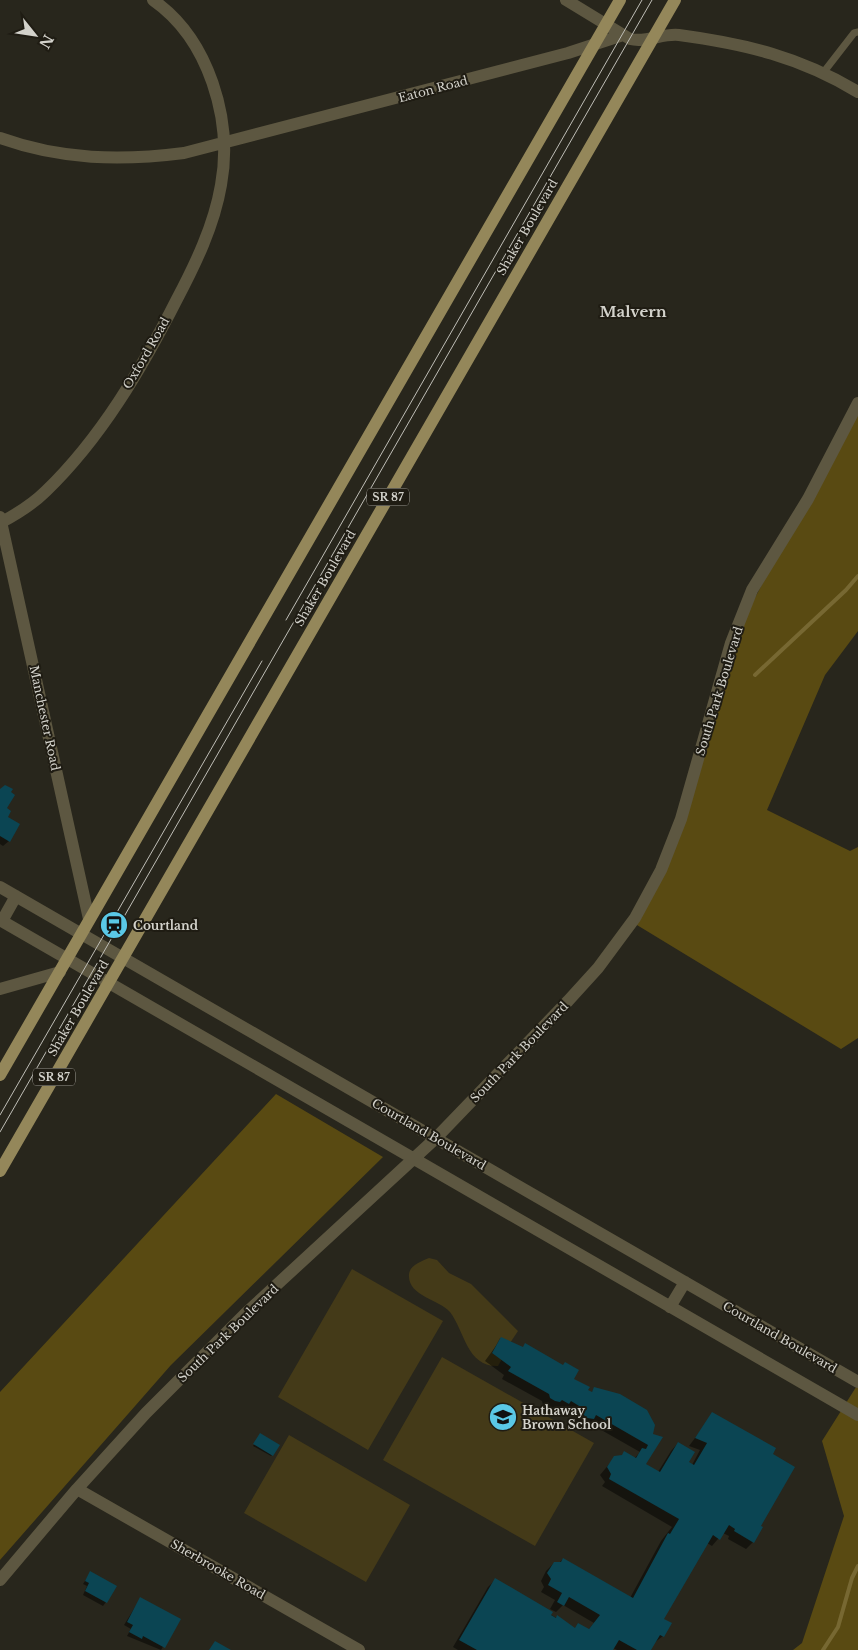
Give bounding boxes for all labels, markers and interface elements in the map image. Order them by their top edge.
north arrow [10,10,60,60]
text: N [35,31,57,52]
street label: Eaton Road [397,73,469,105]
street label: Shaker Boulevard [493,176,561,278]
district label: Malvern [599,302,667,321]
street label: Oxford Road [119,315,173,391]
road number: SR 87 [367,488,409,506]
street label: Shaker Boulevard [291,527,359,629]
street label: South Park Boulevard [692,625,746,757]
street label: Manchester Road [27,664,63,772]
station icon: Courtland [99,910,129,940]
place label: Courtland [133,918,199,933]
street label: Shaker Boulevard [44,957,112,1059]
street label: South Park Boulevard [467,998,571,1106]
road number: SR 87 [33,1068,75,1086]
street label: Courtland Boulevard [369,1095,489,1173]
street label: South Park Boulevard [174,1281,282,1385]
street label: Courtland Boulevard [720,1298,840,1376]
school or university icon: Hathaway Brown School [488,1402,518,1432]
place label: Hathaway Brown School [522,1403,612,1432]
street label: Sherbrooke Road [168,1536,268,1602]

